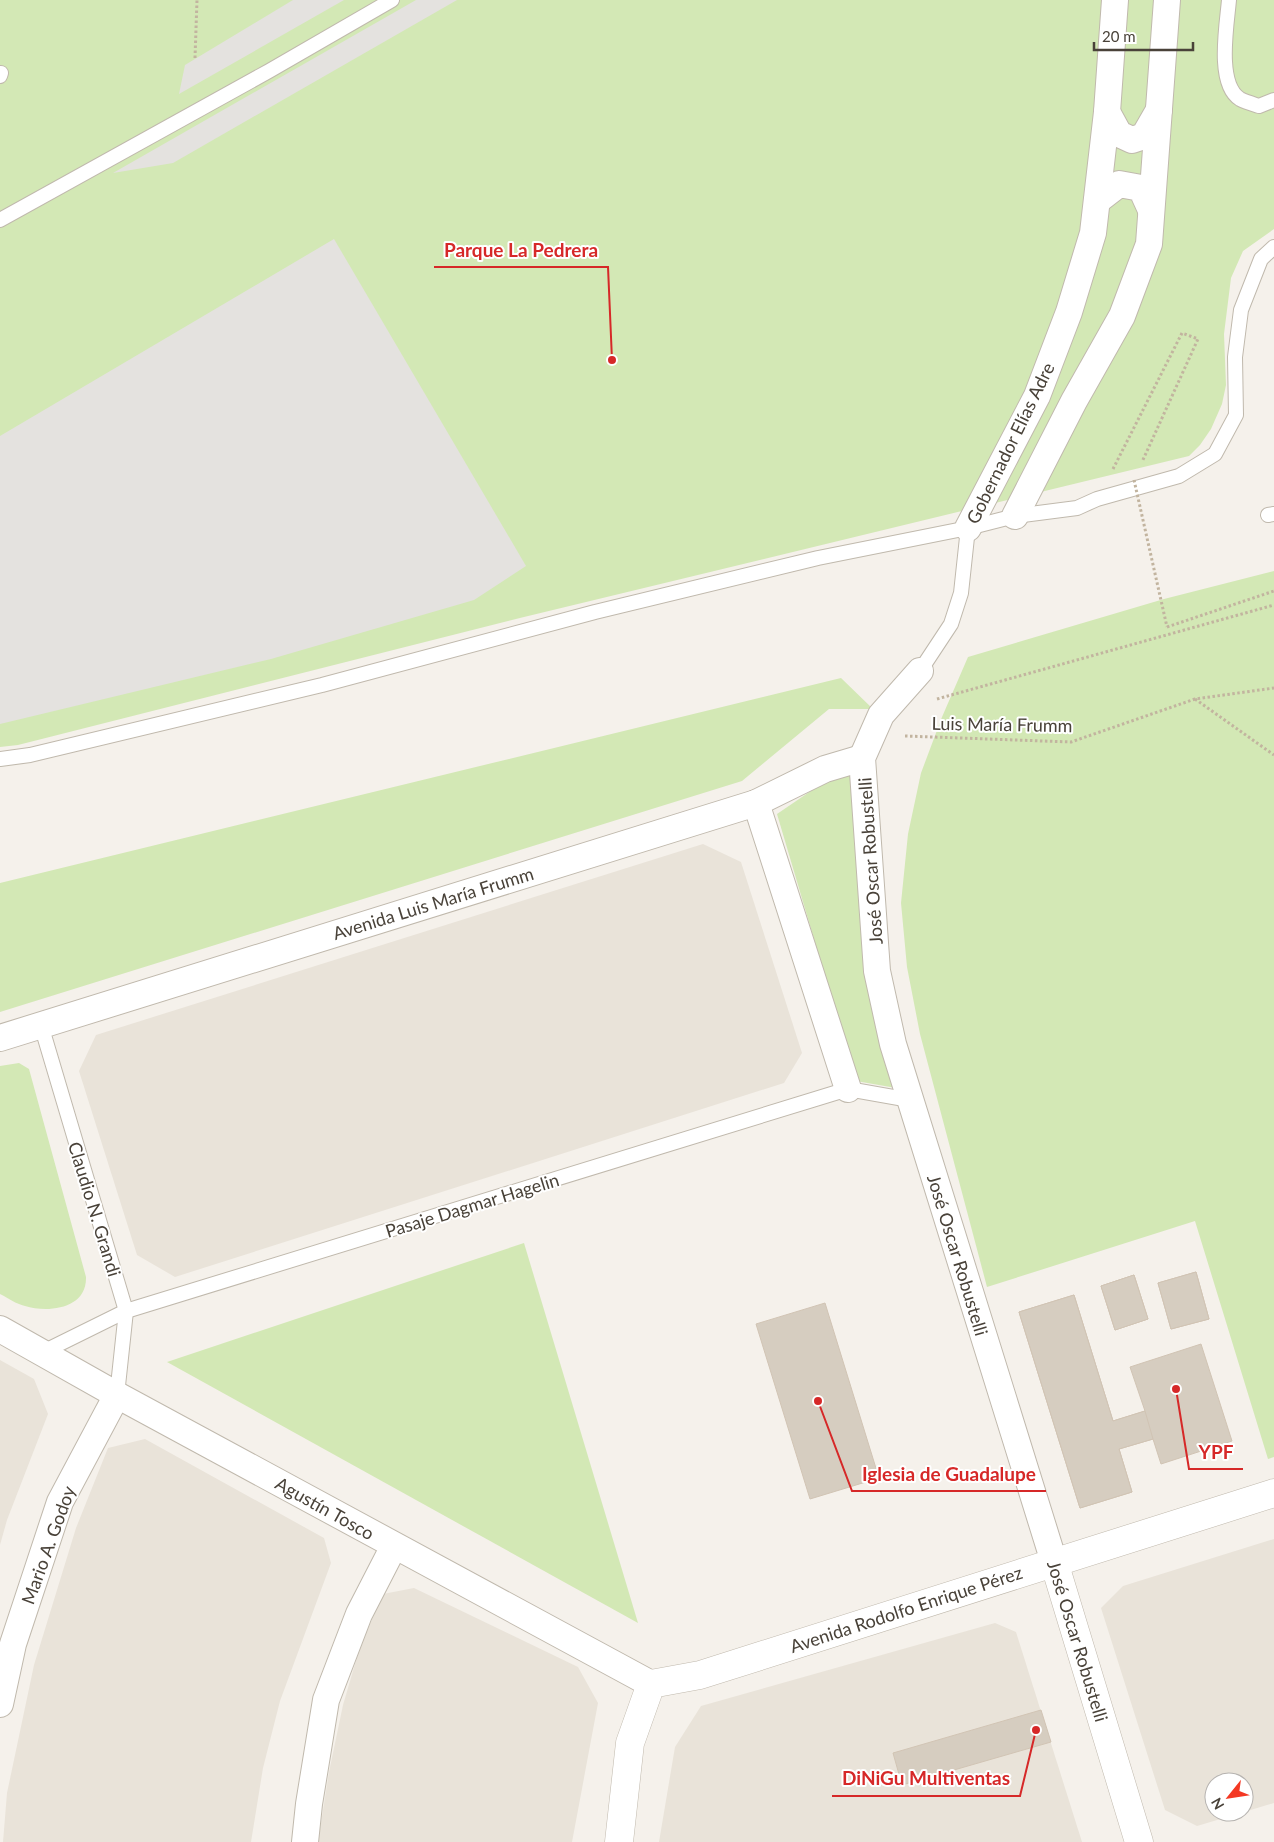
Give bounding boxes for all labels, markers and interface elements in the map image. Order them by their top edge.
scale bar [1094,20,1193,52]
text: 20 m [1102,27,1136,45]
callout: Parque La Pedrera [434,233,608,267]
text: Parque La Pedrera [444,238,598,261]
street label: Gobernador Elías Adre [961,359,1059,527]
street label: Luis María Frumm [931,712,1073,736]
street label: José Oscar Robustelli [853,777,887,945]
street label: Avenida Luis María Frumm [330,862,536,944]
street label: Claudio N. Grandi [64,1139,126,1279]
street label: Pasaje Dagmar Hagelin [382,1168,562,1242]
street label: José Oscar Robustelli [923,1172,993,1338]
callout: YPF [1189,1435,1243,1469]
text: YPF [1198,1440,1234,1463]
callout: Iglesia de Guadalupe [852,1457,1046,1491]
text: Iglesia de Guadalupe [862,1462,1036,1485]
street label: Agustín Tosco [272,1472,378,1544]
street label: Mario A. Godoy [16,1482,80,1607]
street label: José Oscar Robustelli [1043,1558,1113,1724]
street label: Avenida Rodolfo Enrique Pérez [787,1561,1025,1657]
callout: DiNiGu Multiventas [832,1762,1020,1796]
text: DiNiGu Multiventas [842,1766,1010,1789]
north arrow [1204,1772,1254,1822]
text: N [1207,1795,1227,1813]

